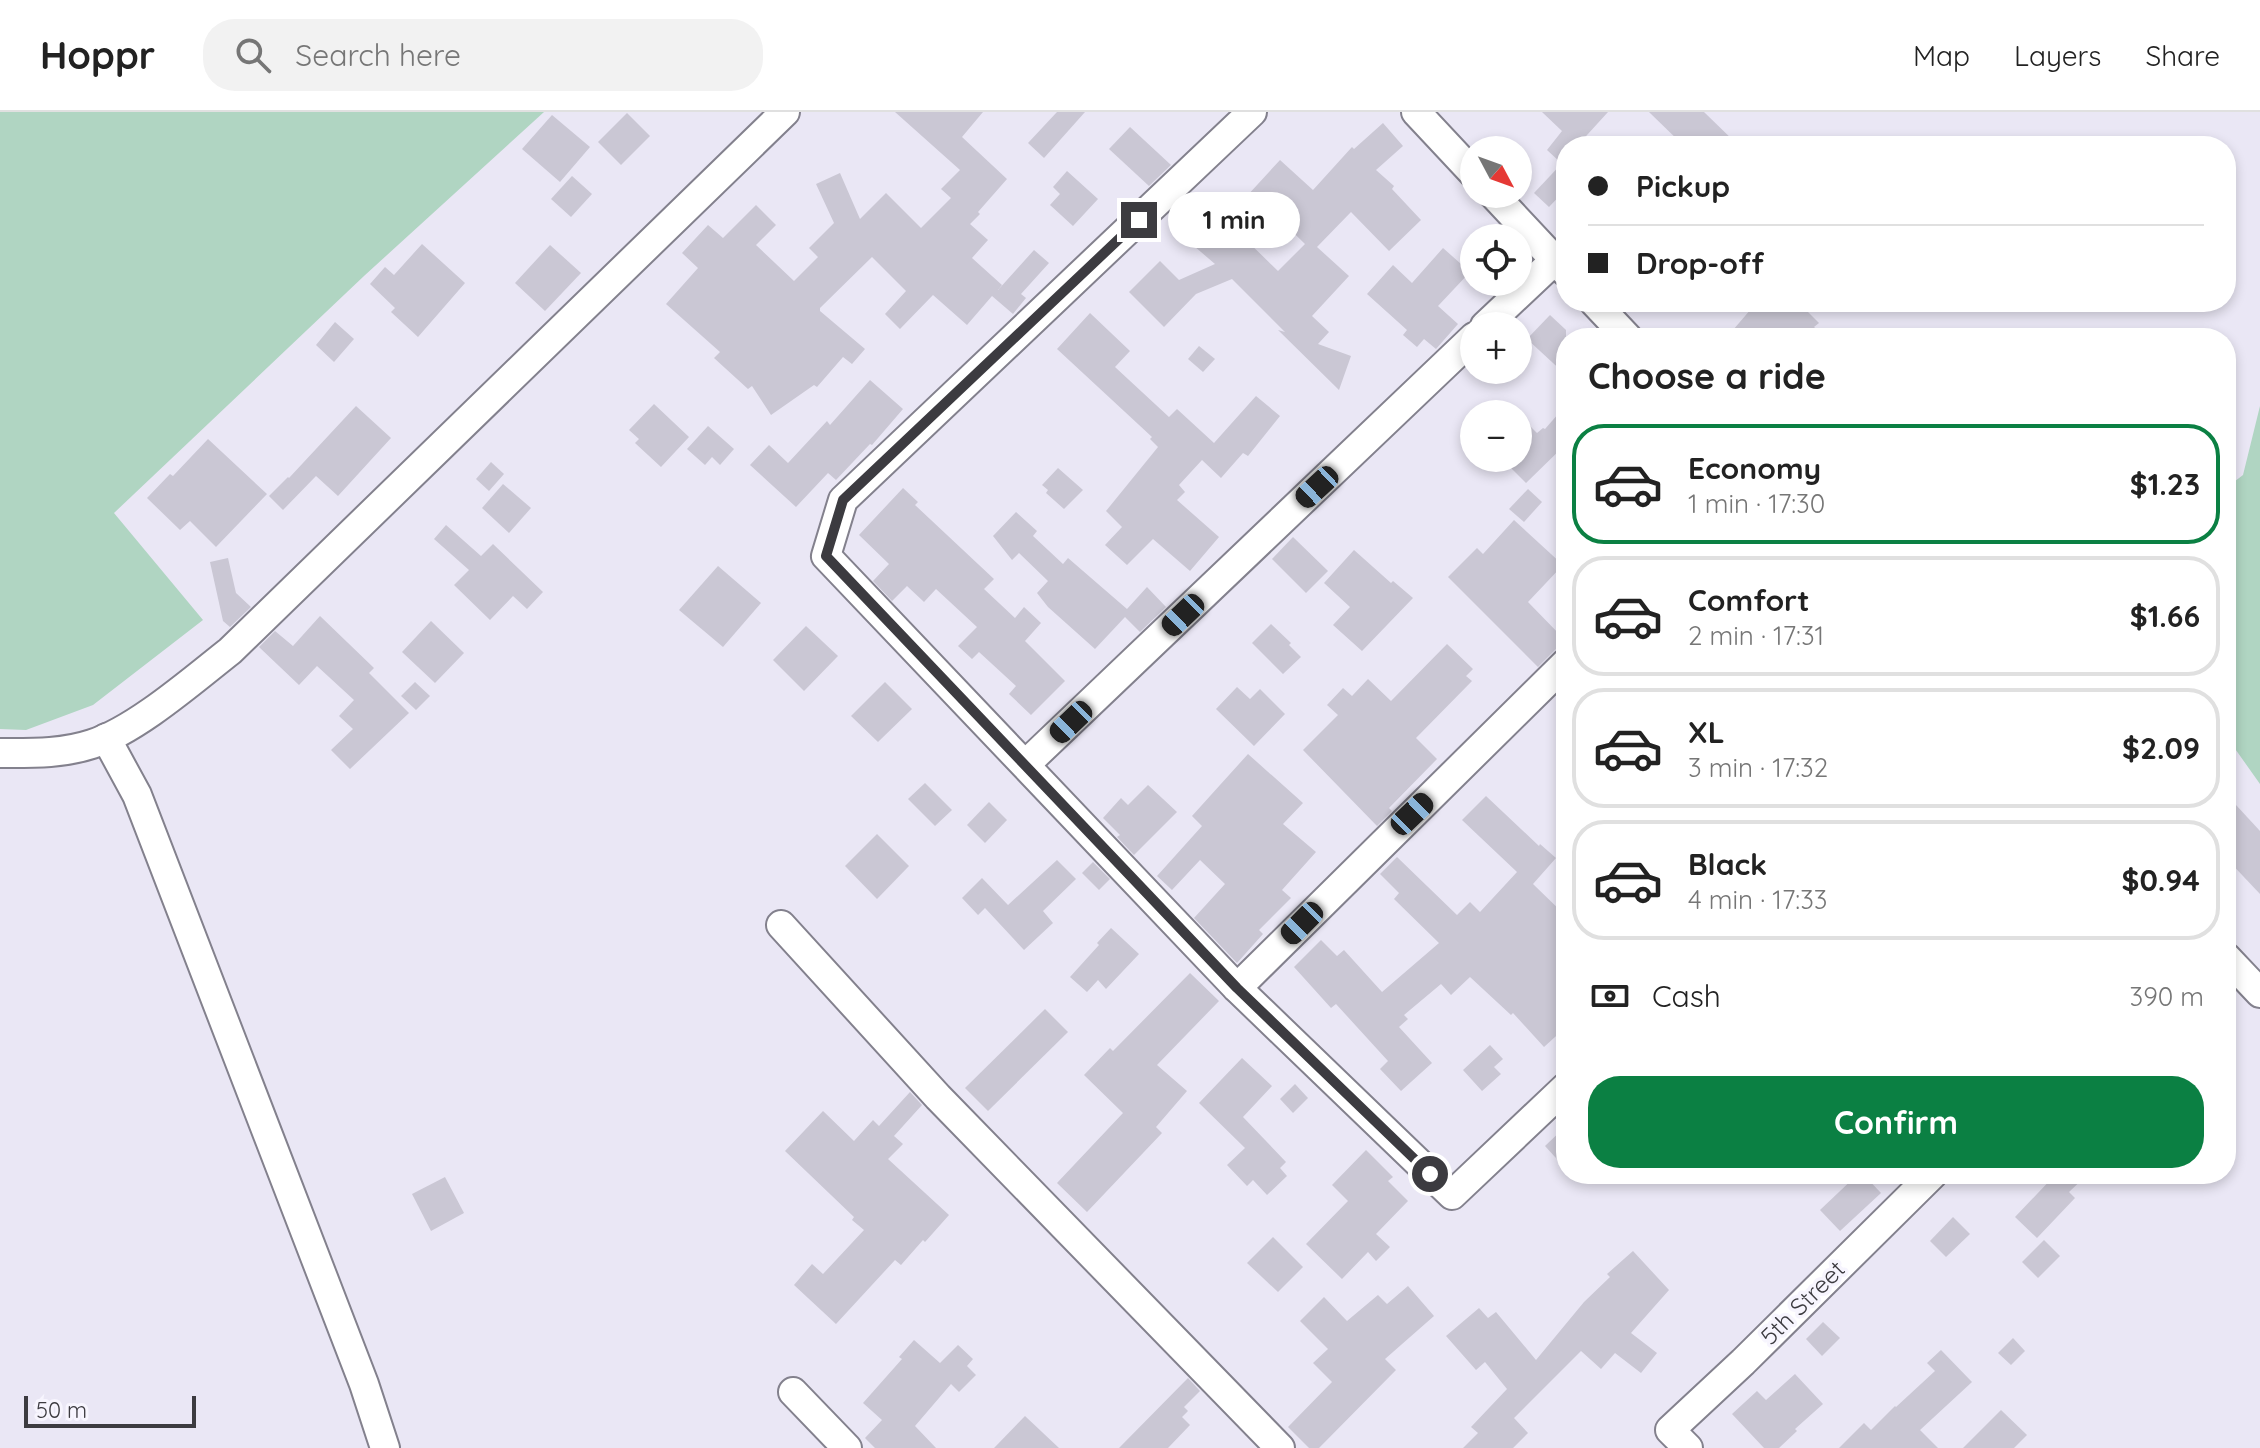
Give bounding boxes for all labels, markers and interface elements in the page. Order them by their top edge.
search box [203,19,763,91]
text: Hoppr [40,31,155,79]
icon: search [231,33,275,77]
text: Search here [295,36,461,74]
text: Map [1913,38,1970,73]
text: Layers [2014,38,2101,73]
text: Share [2145,38,2220,73]
north arrow [1460,136,1532,208]
map controls [1460,136,1532,472]
text: Pickup [1636,167,1730,205]
callout: 1 min [1167,192,1299,248]
route end [1121,202,1157,238]
text: 1 min [1203,203,1266,236]
button: locate [1460,224,1532,296]
text: Drop-off [1636,244,1764,282]
button: + [1460,312,1532,384]
text: Choose a ride [1588,353,1826,398]
button: − [1460,400,1532,472]
icon: car [1592,448,1664,520]
text: Economy [1688,449,1821,487]
car [1291,462,1343,512]
text: $1.23 [2130,465,2200,503]
text: 1 min · 17:30 [1688,487,1825,520]
icon: car [1592,580,1664,652]
text: Comfort [1688,581,1809,619]
car [1157,590,1209,640]
text: $1.66 [2130,597,2200,635]
text: 2 min · 17:31 [1688,619,1824,652]
car [1045,697,1097,747]
icon: car [1592,712,1664,784]
text: XL [1688,713,1725,751]
text: $2.09 [2122,729,2200,767]
text: 3 min · 17:32 [1688,751,1828,784]
car [1386,789,1438,839]
icon: car [1592,844,1664,916]
text: Black [1688,845,1767,883]
text: $0.94 [2122,861,2200,899]
text: 4 min · 17:33 [1688,883,1827,916]
car [1277,898,1327,948]
icon: cash [1588,974,1632,1018]
text: Cash [1652,977,1721,1015]
text: 390 m [2130,980,2204,1013]
button: Confirm [1588,1076,2204,1168]
route start [1412,1156,1448,1192]
street label: 5th Street [1754,1254,1851,1351]
scale bar [24,1392,196,1428]
text: 50 m [36,1396,87,1424]

